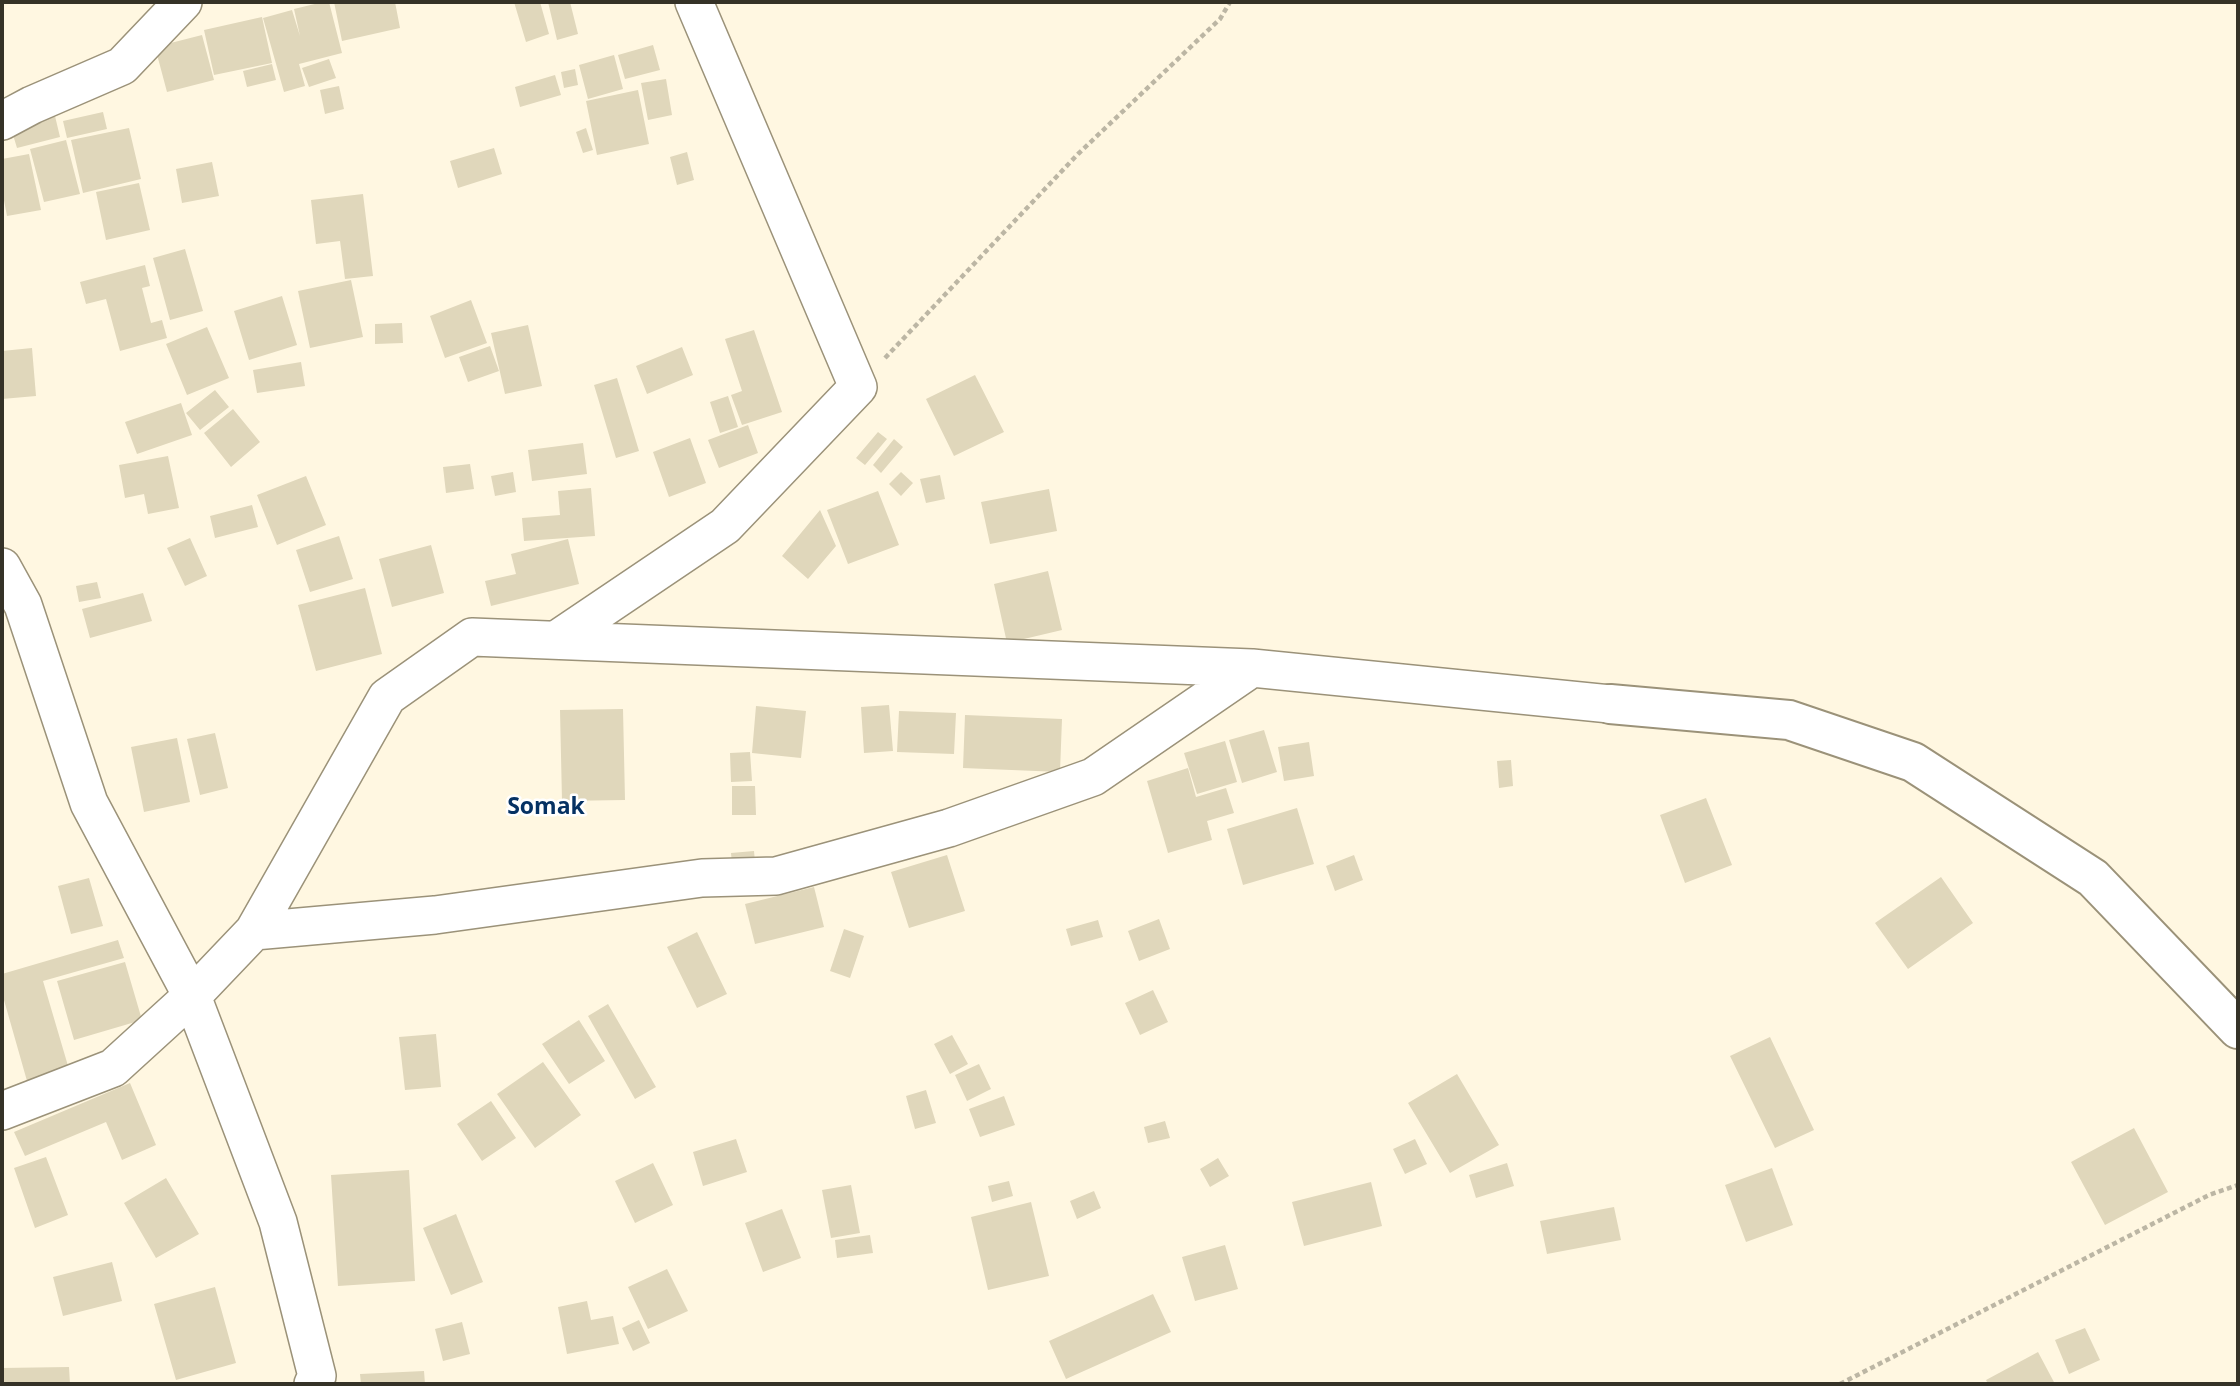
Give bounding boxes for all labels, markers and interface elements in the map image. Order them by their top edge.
district label: Somak [507,793,585,821]

